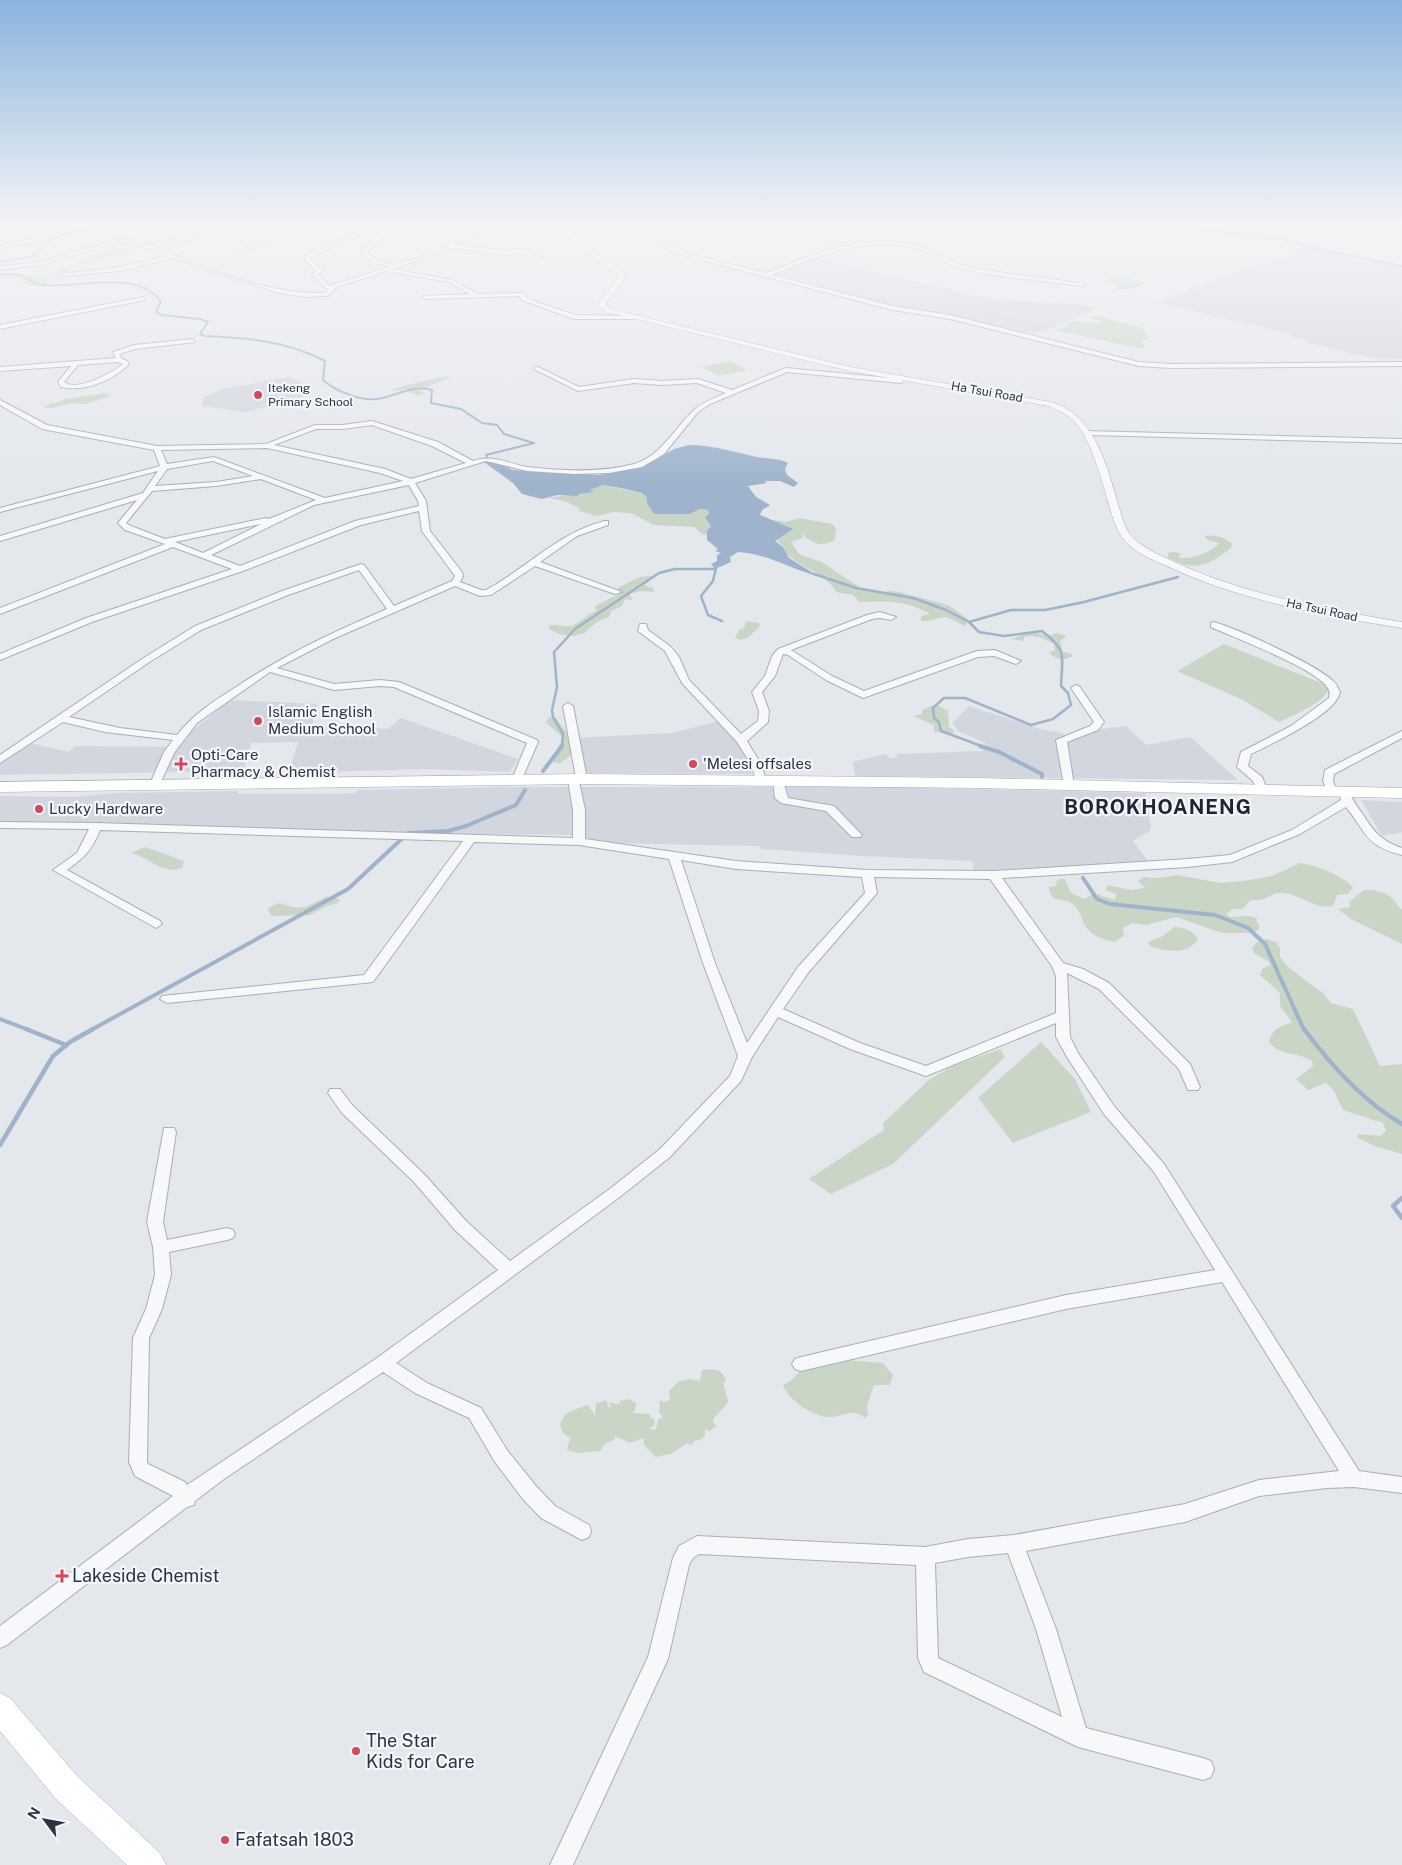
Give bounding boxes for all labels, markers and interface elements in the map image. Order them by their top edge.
street label: Ha Tsui Road [950,379,1024,405]
place label: Itekeng Primary School [268,381,353,409]
marker: Itekeng Primary School [252,389,264,401]
street label: Ha Tsui Road [1285,596,1359,624]
place label: Islamic English Medium School [268,703,376,737]
marker: Islamic English Medium School [252,715,264,727]
place label: Opti-Care Pharmacy & Chemist [191,746,336,780]
place label: 'Melesi offsales [703,755,811,772]
marker: Opti-Care Pharmacy & Chemist [175,758,187,770]
marker: 'Melesi offsales [687,758,699,770]
district label: BOROKHOANENG [1064,795,1252,819]
place label: Lucky Hardware [49,800,163,817]
marker: Lucky Hardware [33,803,45,815]
place label: Lakeside Chemist [72,1565,220,1586]
marker: Lakeside Chemist [56,1570,68,1582]
place label: The Star Kids for Care [366,1730,475,1772]
marker: The Star Kids for Care [350,1745,362,1757]
north arrow [20,1795,70,1845]
text: N [24,1804,44,1822]
place label: Fafatsah 1803 [235,1829,354,1850]
marker: Fafatsah 1803 [219,1834,231,1846]

